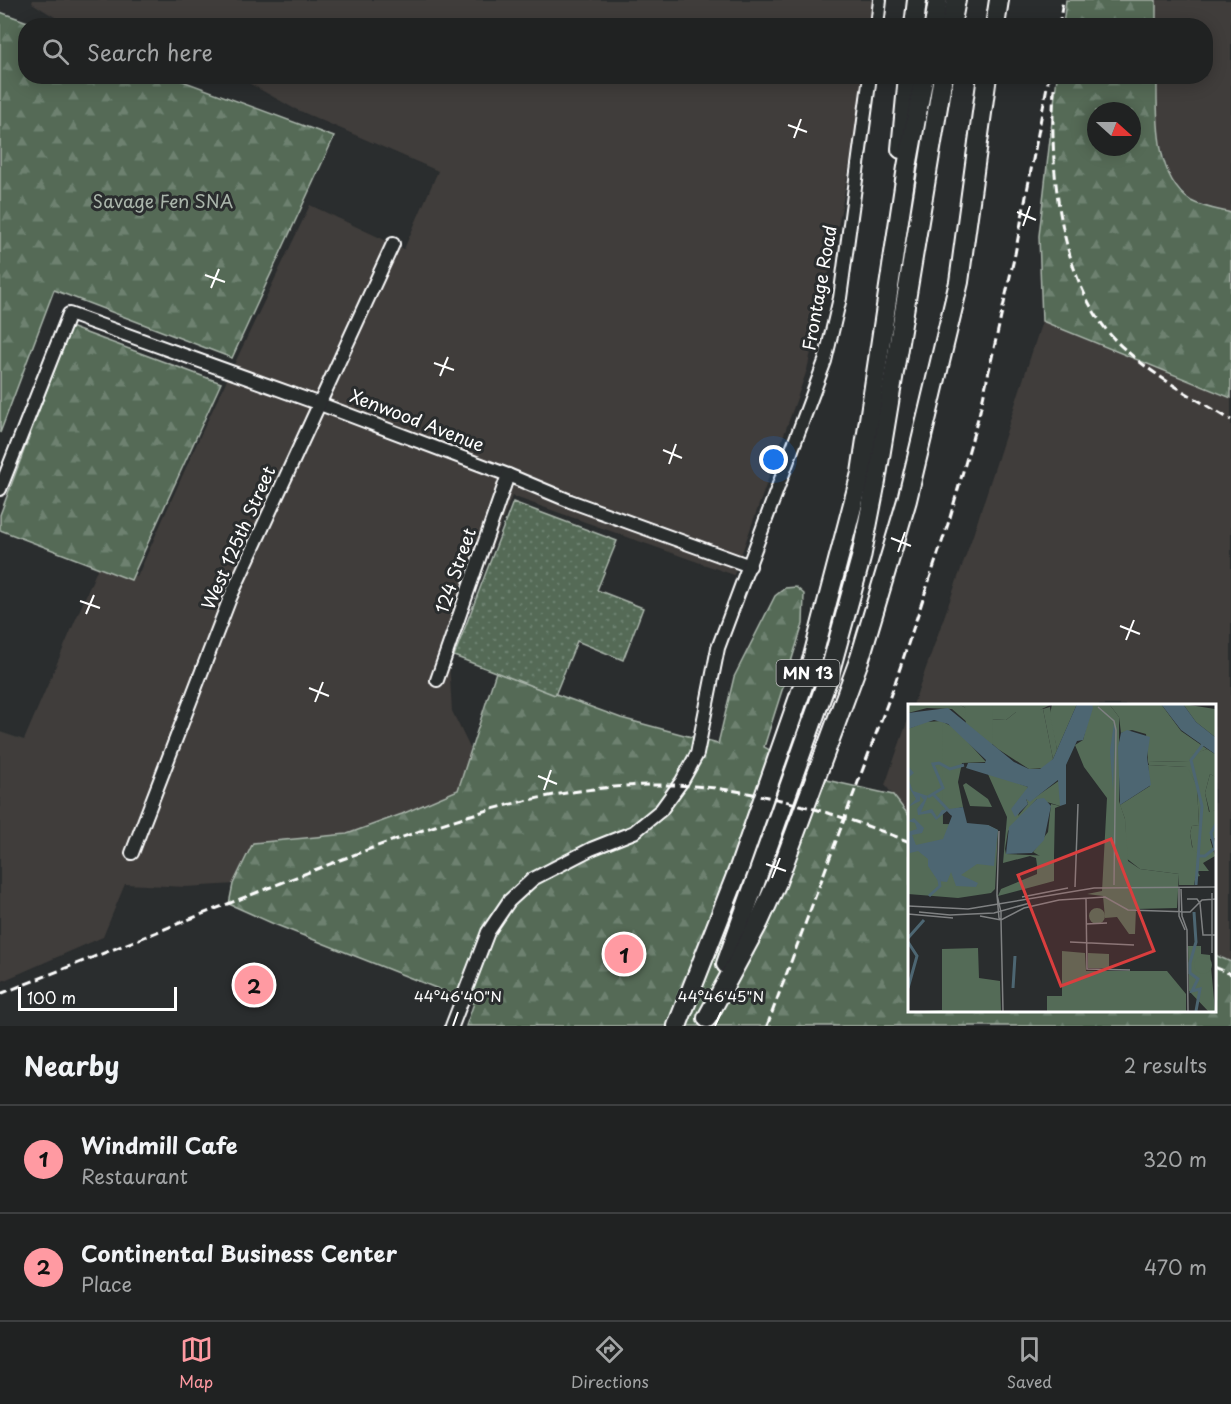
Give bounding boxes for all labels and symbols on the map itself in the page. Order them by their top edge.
north arrow [1087,102,1141,156]
park label: Savage Fen SNA [93,187,233,214]
street label: Frontage Road [794,223,843,352]
street label: Xenwood Avenue [346,382,489,458]
your location [759,445,788,474]
street label: West 125th Street [194,461,281,614]
street label: 124 Street [427,524,482,617]
road number: MN 13 [776,660,840,686]
inset map [908,704,1216,1011]
pin: 1 [604,932,644,976]
pin: 2 [234,962,274,1008]
scale bar [18,984,177,1012]
text: 44°46'40"N [414,984,502,1007]
text: 44°46'45"N [678,984,764,1007]

